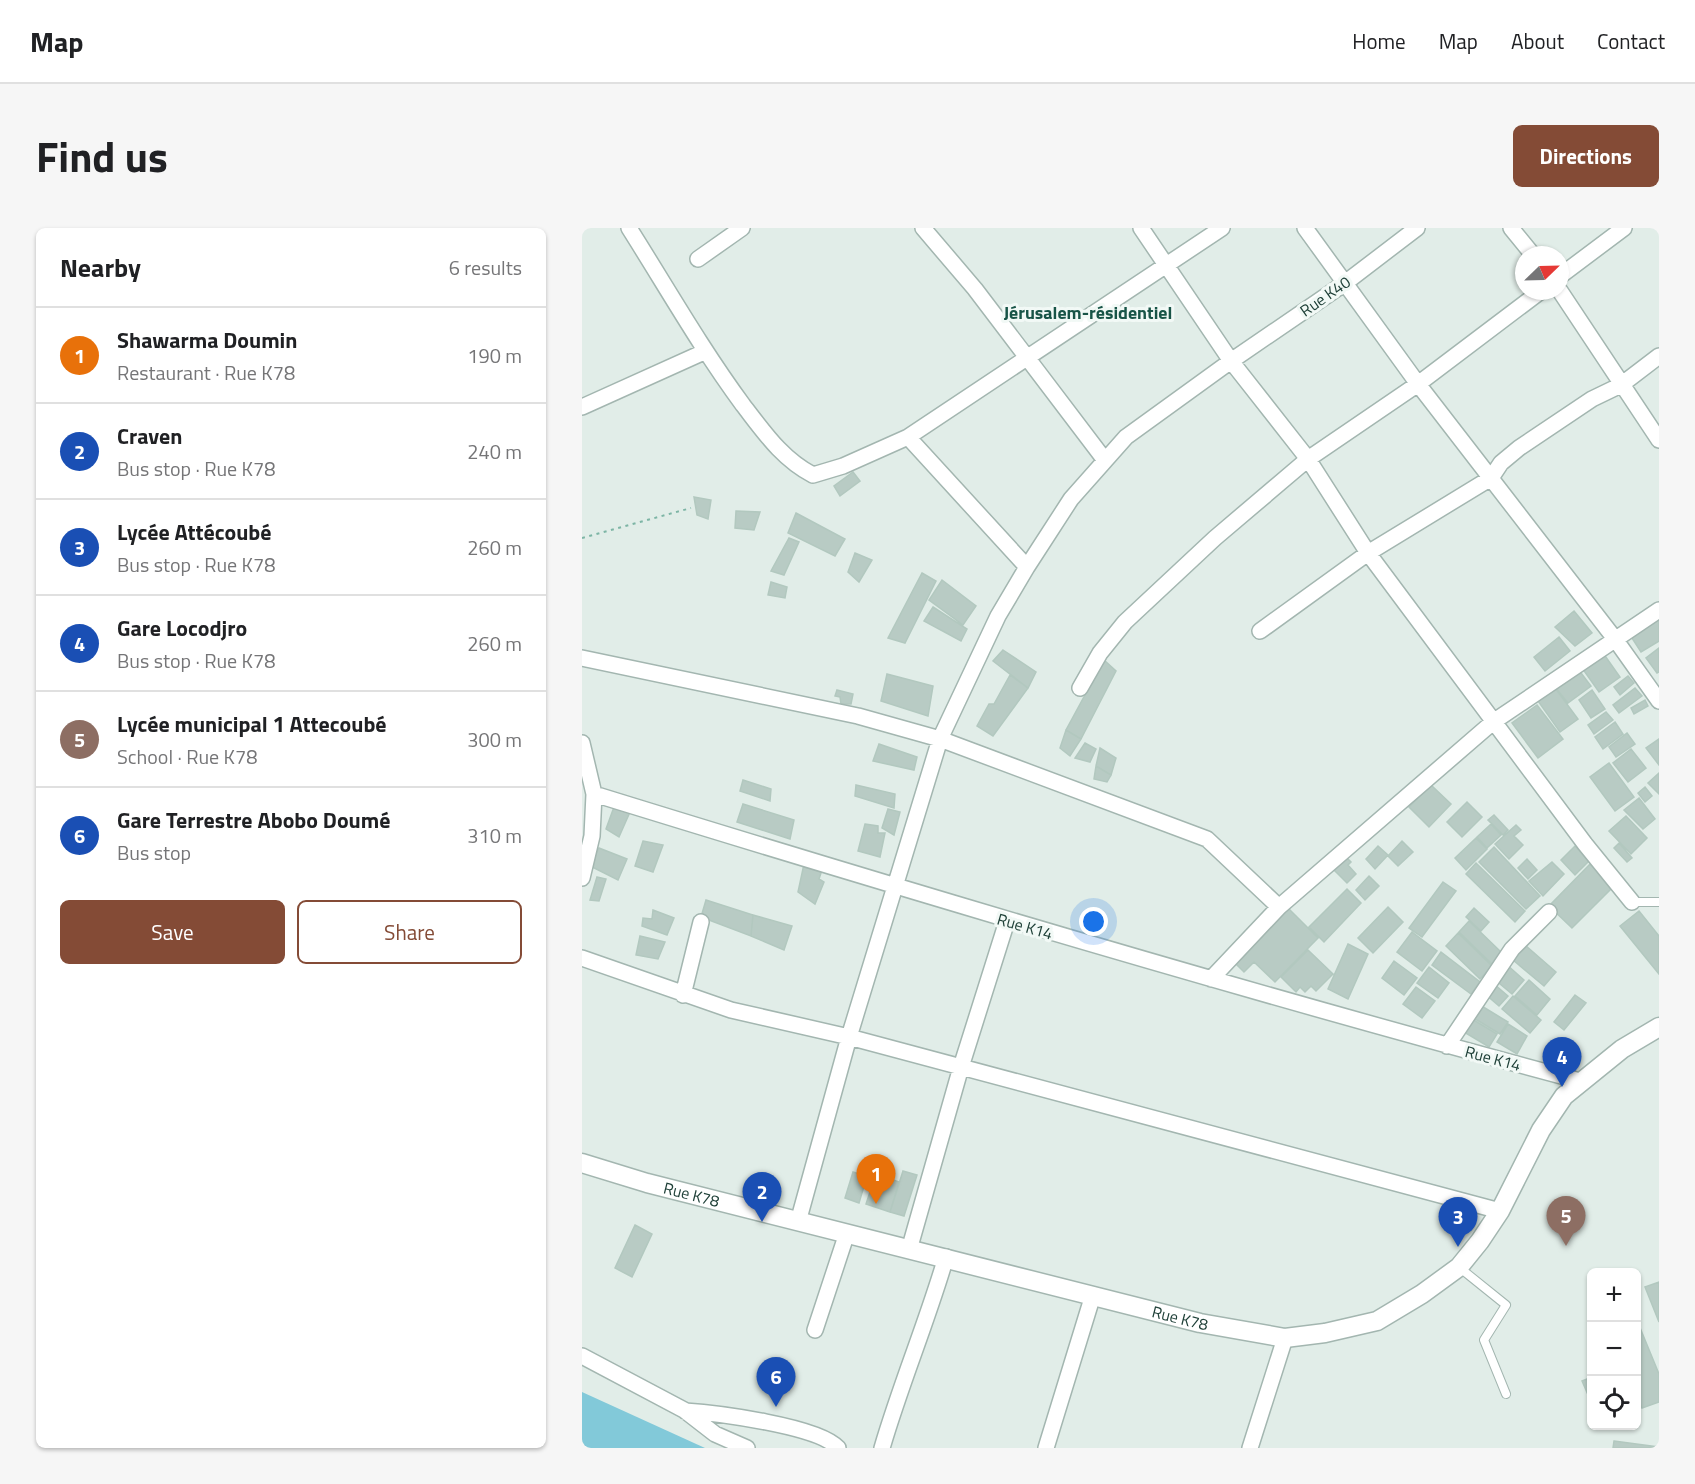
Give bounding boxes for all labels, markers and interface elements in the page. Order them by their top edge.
text: Map [30,20,84,63]
text: Home [1352,25,1406,57]
text: Map [1439,25,1478,57]
text: About [1511,25,1564,57]
text: Contact [1597,25,1665,57]
text: Find us [36,124,168,188]
button: Directions [1513,125,1659,187]
north arrow [1515,246,1569,300]
text: Nearby [60,248,141,287]
text: 6 results [449,252,522,283]
street label: Rue K40 [1295,270,1355,322]
district label: Jérusalem-résidentiel [1004,299,1172,326]
text: Shawarma Doumin [117,323,297,357]
text: 1 [74,340,85,371]
text: 190 m [467,340,522,371]
text: Restaurant · Rue K78 [117,357,295,388]
text: Craven [117,419,182,453]
text: 2 [74,436,85,467]
text: 240 m [467,436,522,467]
text: Bus stop · Rue K78 [117,453,275,484]
text: Lycée Attécoubé [117,515,272,549]
text: 3 [74,532,85,563]
text: 260 m [467,532,522,563]
text: Bus stop · Rue K78 [117,549,275,580]
text: Gare Locodjro [117,611,247,645]
text: 4 [74,628,85,659]
text: 260 m [467,628,522,659]
text: Bus stop · Rue K78 [117,645,275,676]
text: Lycée municipal 1 Attecoubé [117,707,387,741]
text: 5 [74,724,85,755]
text: 300 m [467,724,522,755]
text: School · Rue K78 [117,741,257,772]
text: Gare Terrestre Abobo Doumé [117,803,390,837]
text: 6 [74,820,85,851]
text: 310 m [467,820,522,851]
text: Bus stop [117,837,191,868]
button: Save [60,900,285,964]
button: Share [297,900,522,964]
street label: Rue K14 [994,907,1056,945]
your location [1079,907,1108,936]
pin: 4 [1542,1038,1582,1087]
street label: Rue K14 [1462,1039,1524,1077]
pin: 1 [856,1154,896,1204]
pin: 2 [742,1172,782,1222]
street label: Rue K78 [661,1176,722,1213]
pin: 5 [1546,1196,1586,1246]
pin: 3 [1438,1198,1478,1247]
map controls [1587,1268,1641,1430]
button: + [1587,1268,1641,1322]
street label: Rue K78 [1150,1299,1210,1336]
button: − [1587,1322,1641,1376]
pin: 6 [756,1358,796,1407]
button: locate [1587,1376,1641,1430]

